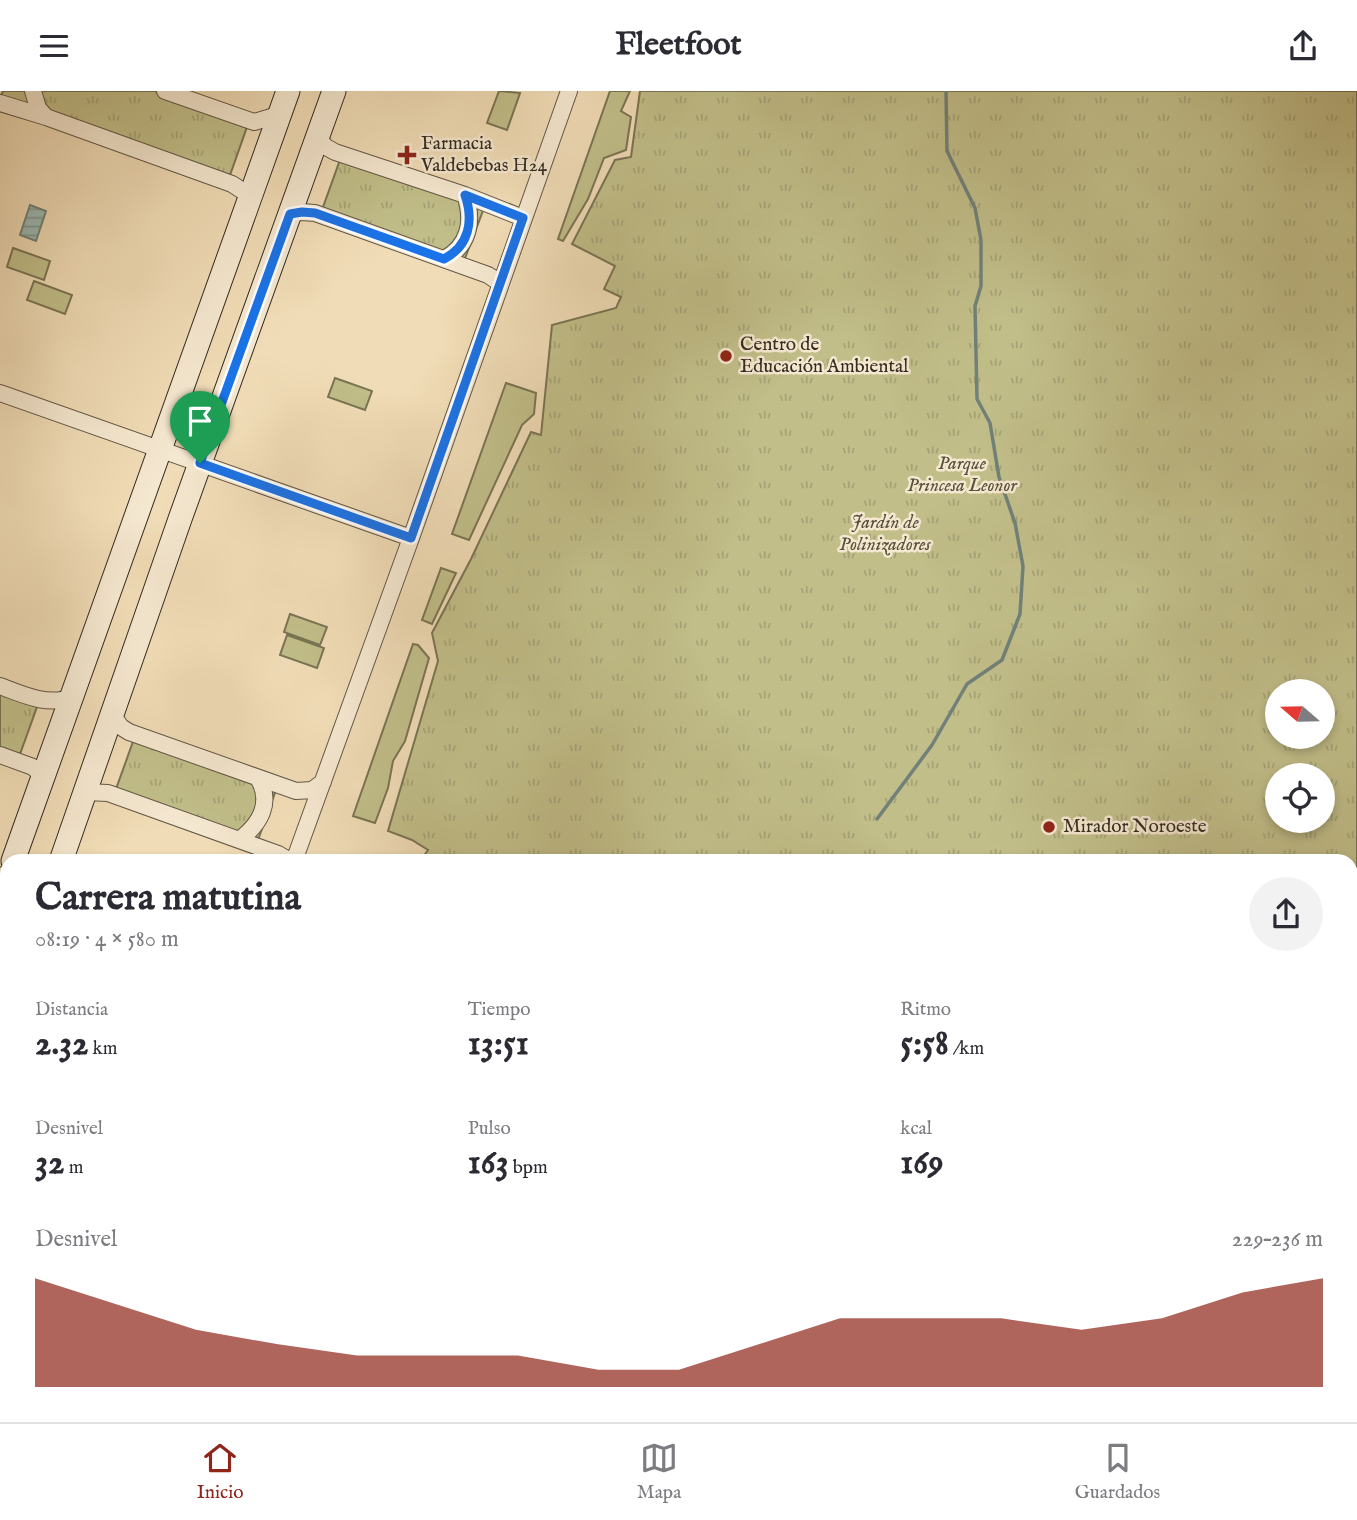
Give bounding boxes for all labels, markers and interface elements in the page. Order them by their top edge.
text: Fleetfoot [615,25,742,66]
icon: menu [35,27,73,65]
icon: share [1284,27,1322,65]
place label: Farmacia Valdebebas H24 [420,132,548,178]
marker: Farmacia Valdebebas H24 [399,147,415,163]
place label: Centro de Educación Ambiental [740,333,909,379]
marker: Centro de Educación Ambiental [718,348,734,364]
pin [170,391,230,463]
icon: arrive [181,402,219,440]
park label: Parque Princesa Leonor [907,452,1018,498]
park label: Jardín de Polinizadores [839,511,931,557]
north arrow [1265,679,1335,749]
map controls [1265,679,1335,833]
button: locate [1265,763,1335,833]
place label: Mirador Noroeste [1063,815,1207,839]
marker: Mirador Noroeste [1041,819,1057,835]
text: Carrera matutina [35,875,301,923]
button: share [1249,877,1323,951]
text: 08:19 · 4 × 580 m [35,925,179,954]
text: Distancia [35,998,108,1022]
text: Tiempo [468,998,530,1022]
text: Ritmo [900,998,951,1022]
text: 2.32 [35,1022,88,1067]
text: 13:51 [468,1022,529,1067]
text: 5:58 [900,1022,949,1067]
text: km [88,1037,117,1061]
text: /km [949,1037,984,1061]
text: Desnivel [35,1117,103,1141]
text: Pulso [468,1117,511,1141]
text: kcal [900,1117,932,1141]
text: 32 [35,1141,65,1186]
text: 163 [468,1141,509,1186]
text: 169 [900,1141,943,1186]
text: m [65,1156,83,1180]
text: bpm [509,1156,548,1180]
text: Desnivel [35,1225,117,1254]
text: 229–236 m [1232,1225,1323,1254]
tab: Inicio [197,1439,243,1505]
tab: Mapa [637,1439,681,1505]
tab: Guardados [1075,1439,1160,1505]

